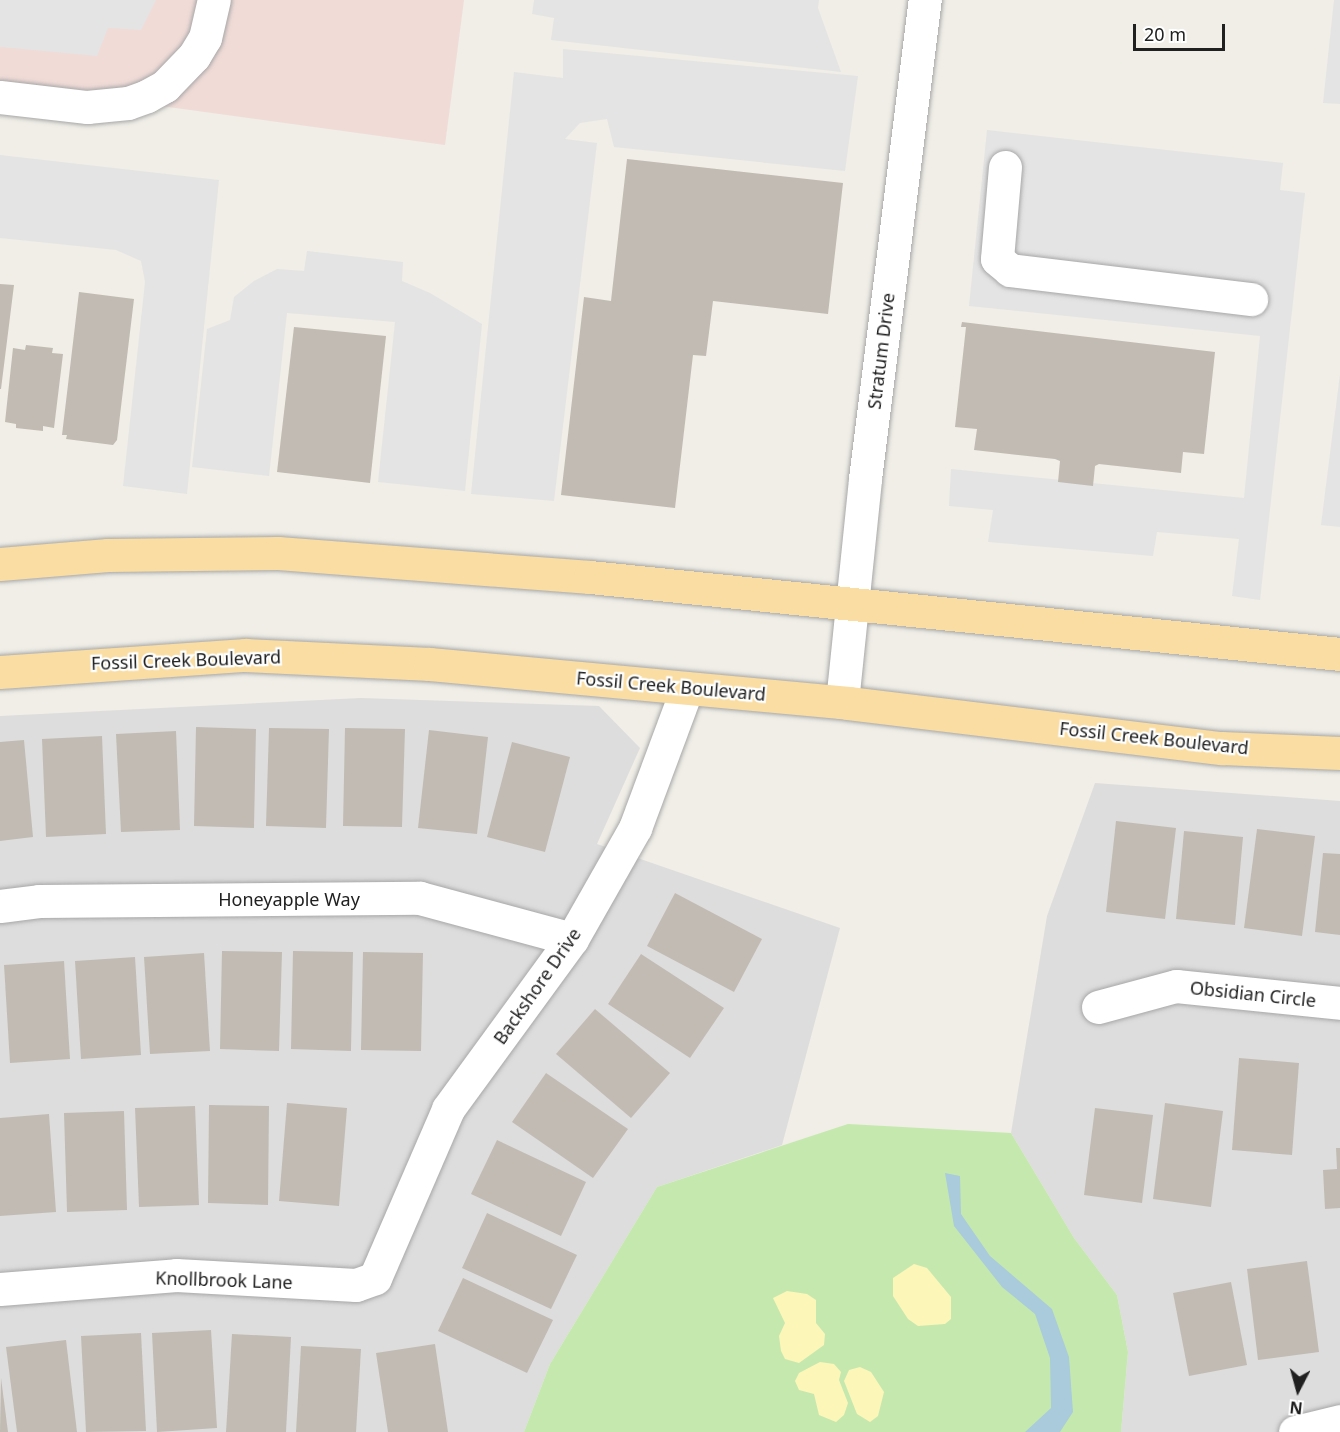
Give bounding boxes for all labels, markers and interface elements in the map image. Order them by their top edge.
scale bar [1136,12,1228,50]
text: 20 m [1144,22,1186,46]
street label: Stratum Drive [863,292,899,410]
street label: Fossil Creek Boulevard [91,646,281,674]
street label: Fossil Creek Boulevard [575,667,767,705]
street label: Fossil Creek Boulevard [1058,717,1250,759]
street label: Honeyapple Way [218,888,360,910]
street label: Backshore Drive [489,924,585,1048]
street label: Obsidian Circle [1189,977,1317,1011]
street label: Knollbrook Lane [155,1267,293,1293]
north arrow [1268,1360,1328,1420]
text: N [1289,1396,1304,1420]

